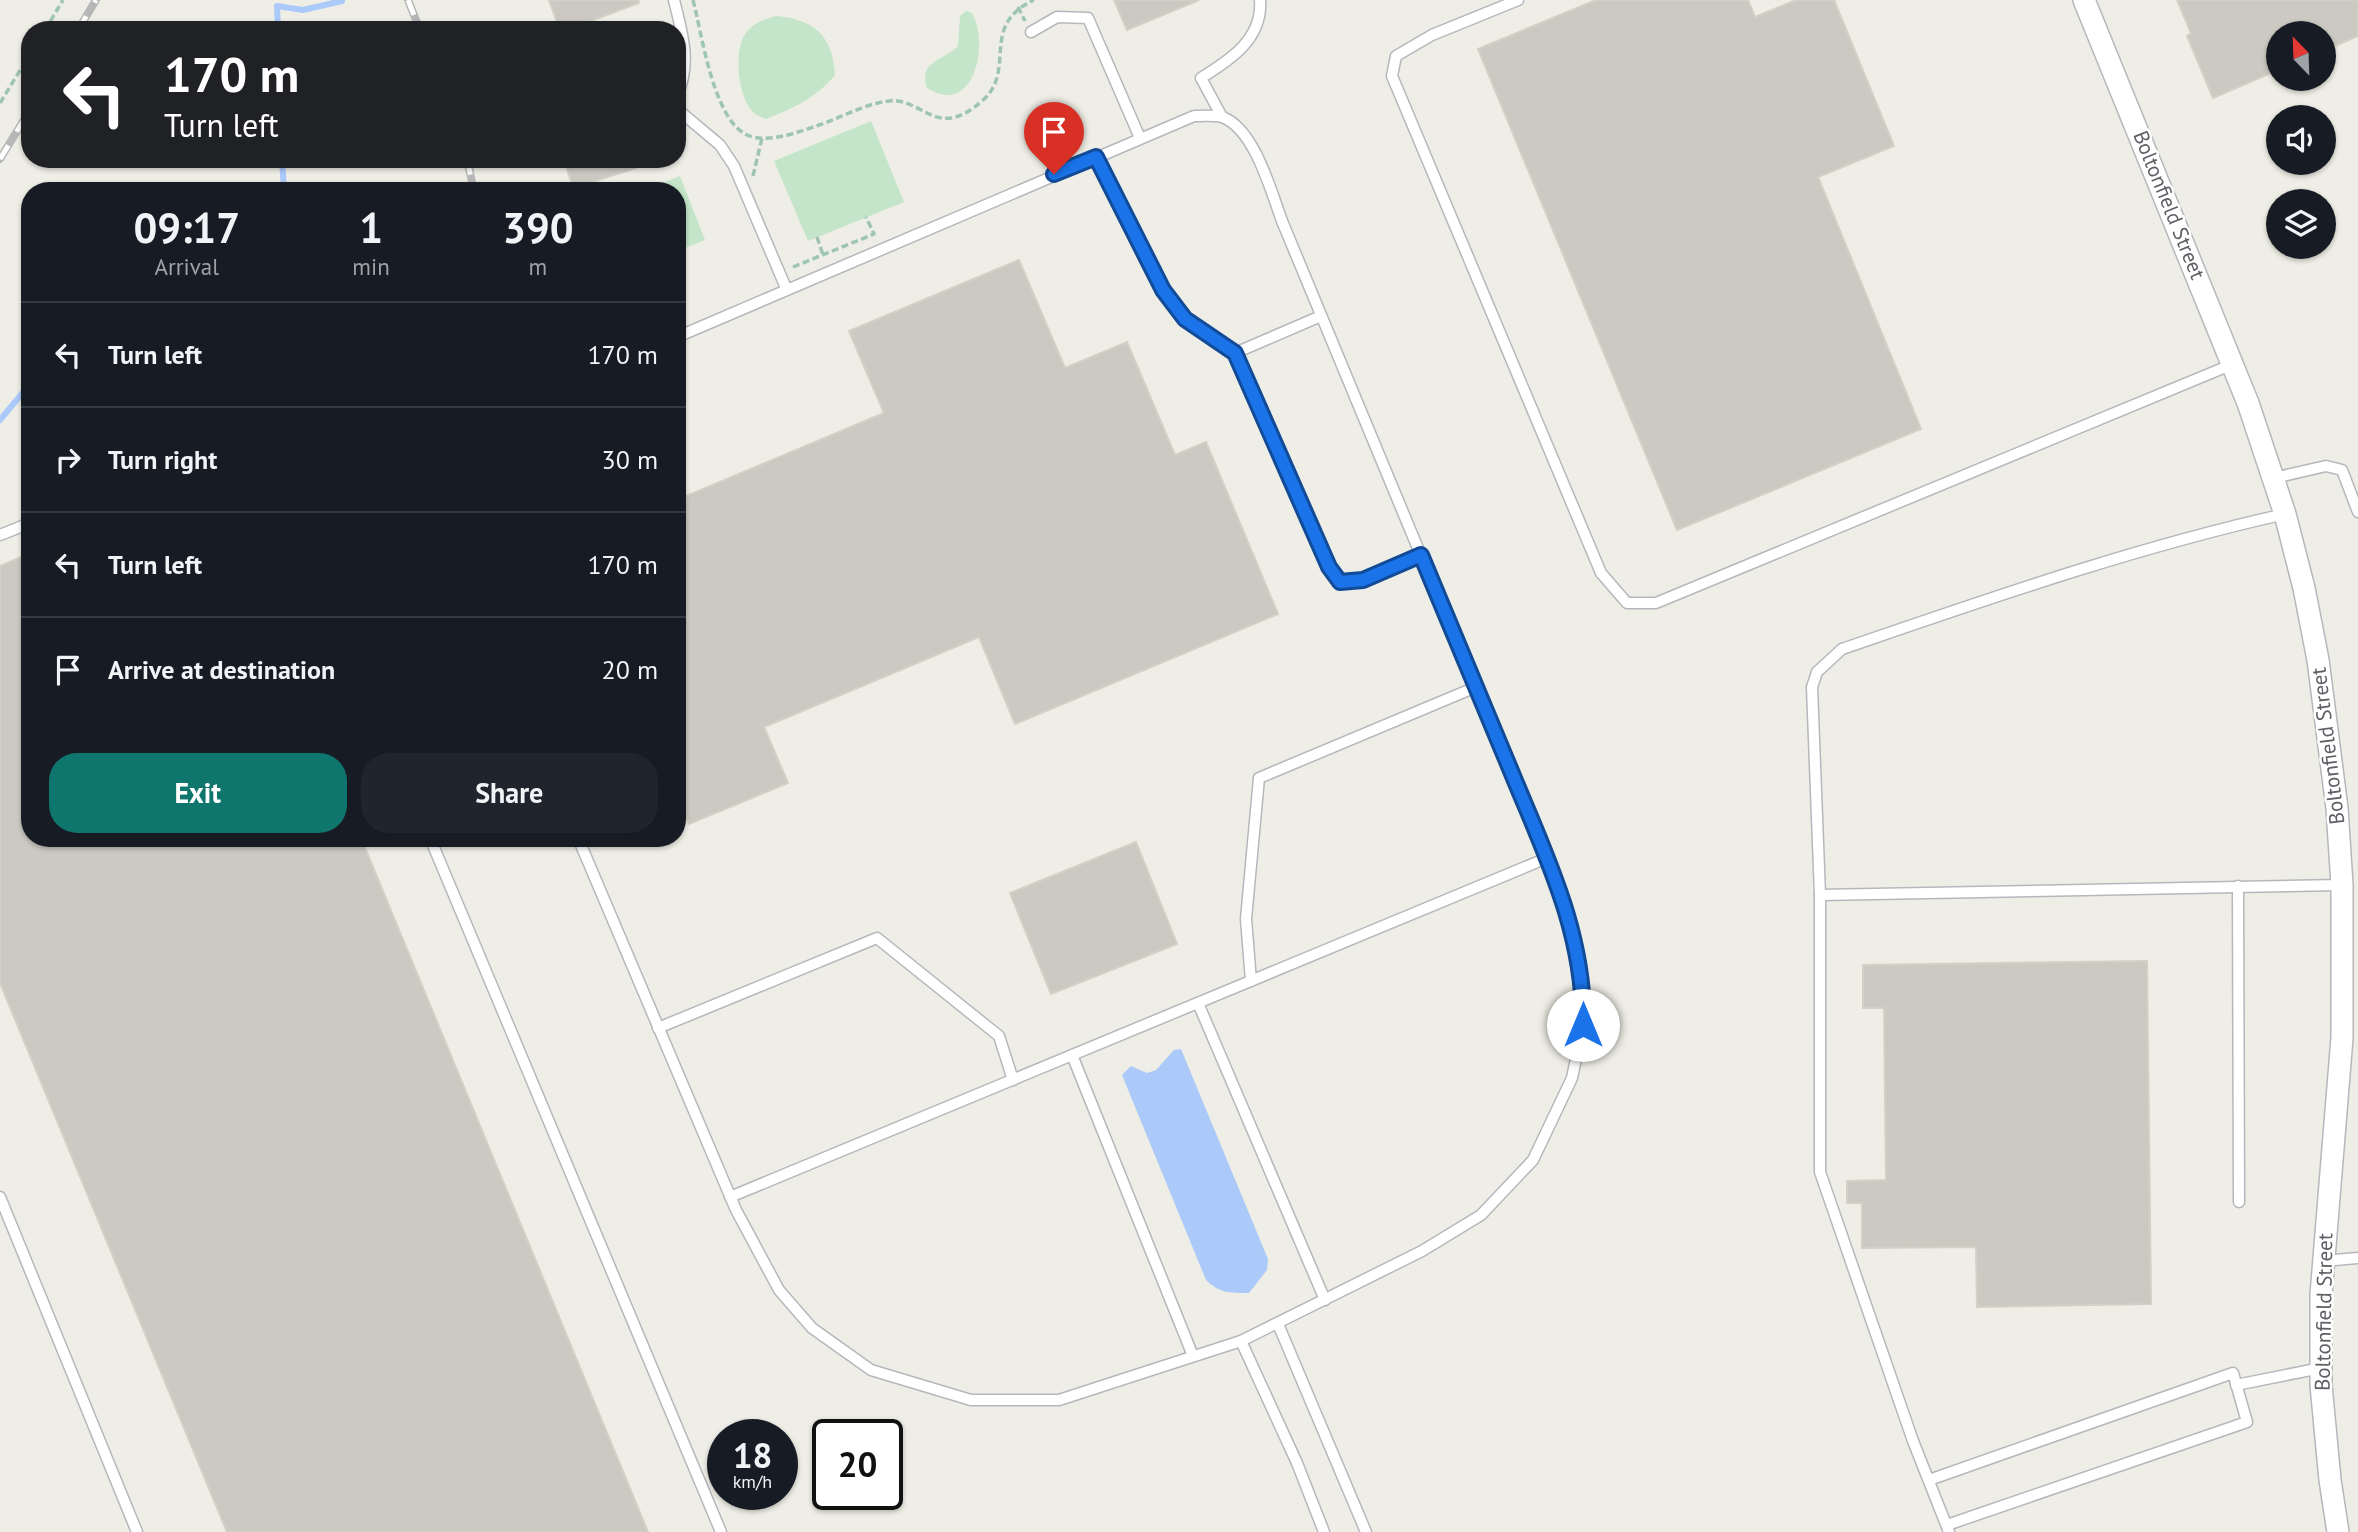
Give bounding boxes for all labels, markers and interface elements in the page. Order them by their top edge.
north arrow [2266,21,2336,91]
map controls [2266,21,2336,259]
text: 170 m [164,42,299,106]
icon: left [49,49,140,140]
pin [1024,102,1084,174]
text: Turn left [164,104,279,146]
button: sound [2266,105,2336,175]
icon: arrive [1035,113,1073,151]
street label: Boltonfield Street [2127,127,2212,283]
button: layers [2266,189,2336,259]
text: 09:17 [133,200,240,255]
text: 1 [359,200,383,255]
text: 390 [502,200,574,255]
text: Arrival [154,252,219,281]
text: min [352,252,390,281]
text: m [529,252,547,281]
icon: left [49,336,87,374]
text: Turn left [108,338,202,371]
text: 170 m [587,338,658,371]
icon: right [49,441,87,479]
text: Turn right [108,443,217,476]
text: 30 m [602,443,658,476]
icon: left [49,546,87,584]
text: Turn left [108,548,202,581]
text: 170 m [587,548,658,581]
icon: arrive [49,651,87,689]
text: Arrive at destination [108,653,335,686]
text: 20 m [602,653,658,686]
street label: Boltonfield Street [2304,666,2351,826]
button: Exit [49,753,347,833]
button: Share [361,753,658,833]
position arrow [1546,988,1620,1062]
street label: Boltonfield Street [2309,1233,2338,1391]
speed limit sign: 20 [812,1419,903,1510]
text: 18 [733,1432,772,1478]
text: km/h [733,1470,772,1493]

